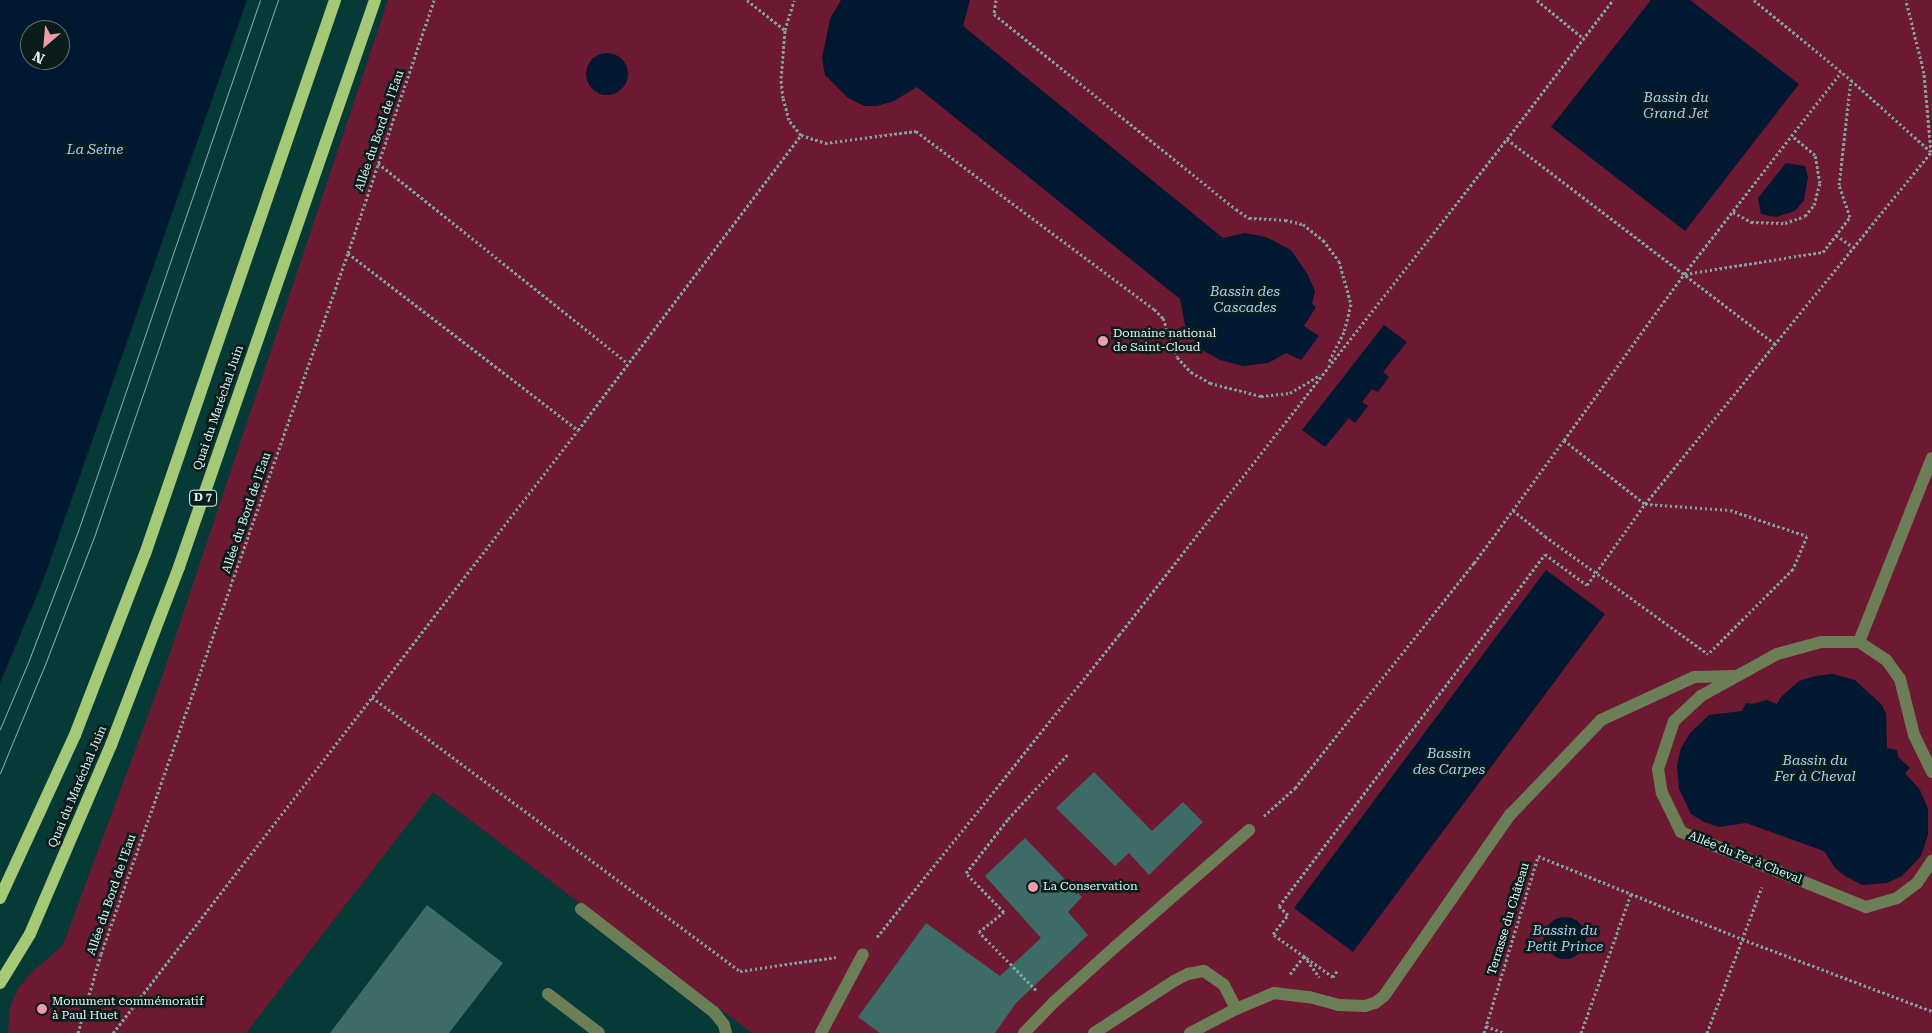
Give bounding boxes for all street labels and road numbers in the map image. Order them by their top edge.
street label: Allée du Bord de l'Eau [353,69,407,193]
street label: Quai du Maréchal Juin [191,344,247,472]
street label: Allée du Bord de l'Eau [220,451,274,575]
road number: D 7 [188,489,218,506]
street label: Quai du Maréchal Juin [46,724,110,850]
street label: Allée du Fer à Cheval [1686,829,1804,887]
street label: Allée du Bord de l'Eau [85,833,139,957]
street label: Terrasse du Château [1485,861,1533,977]

